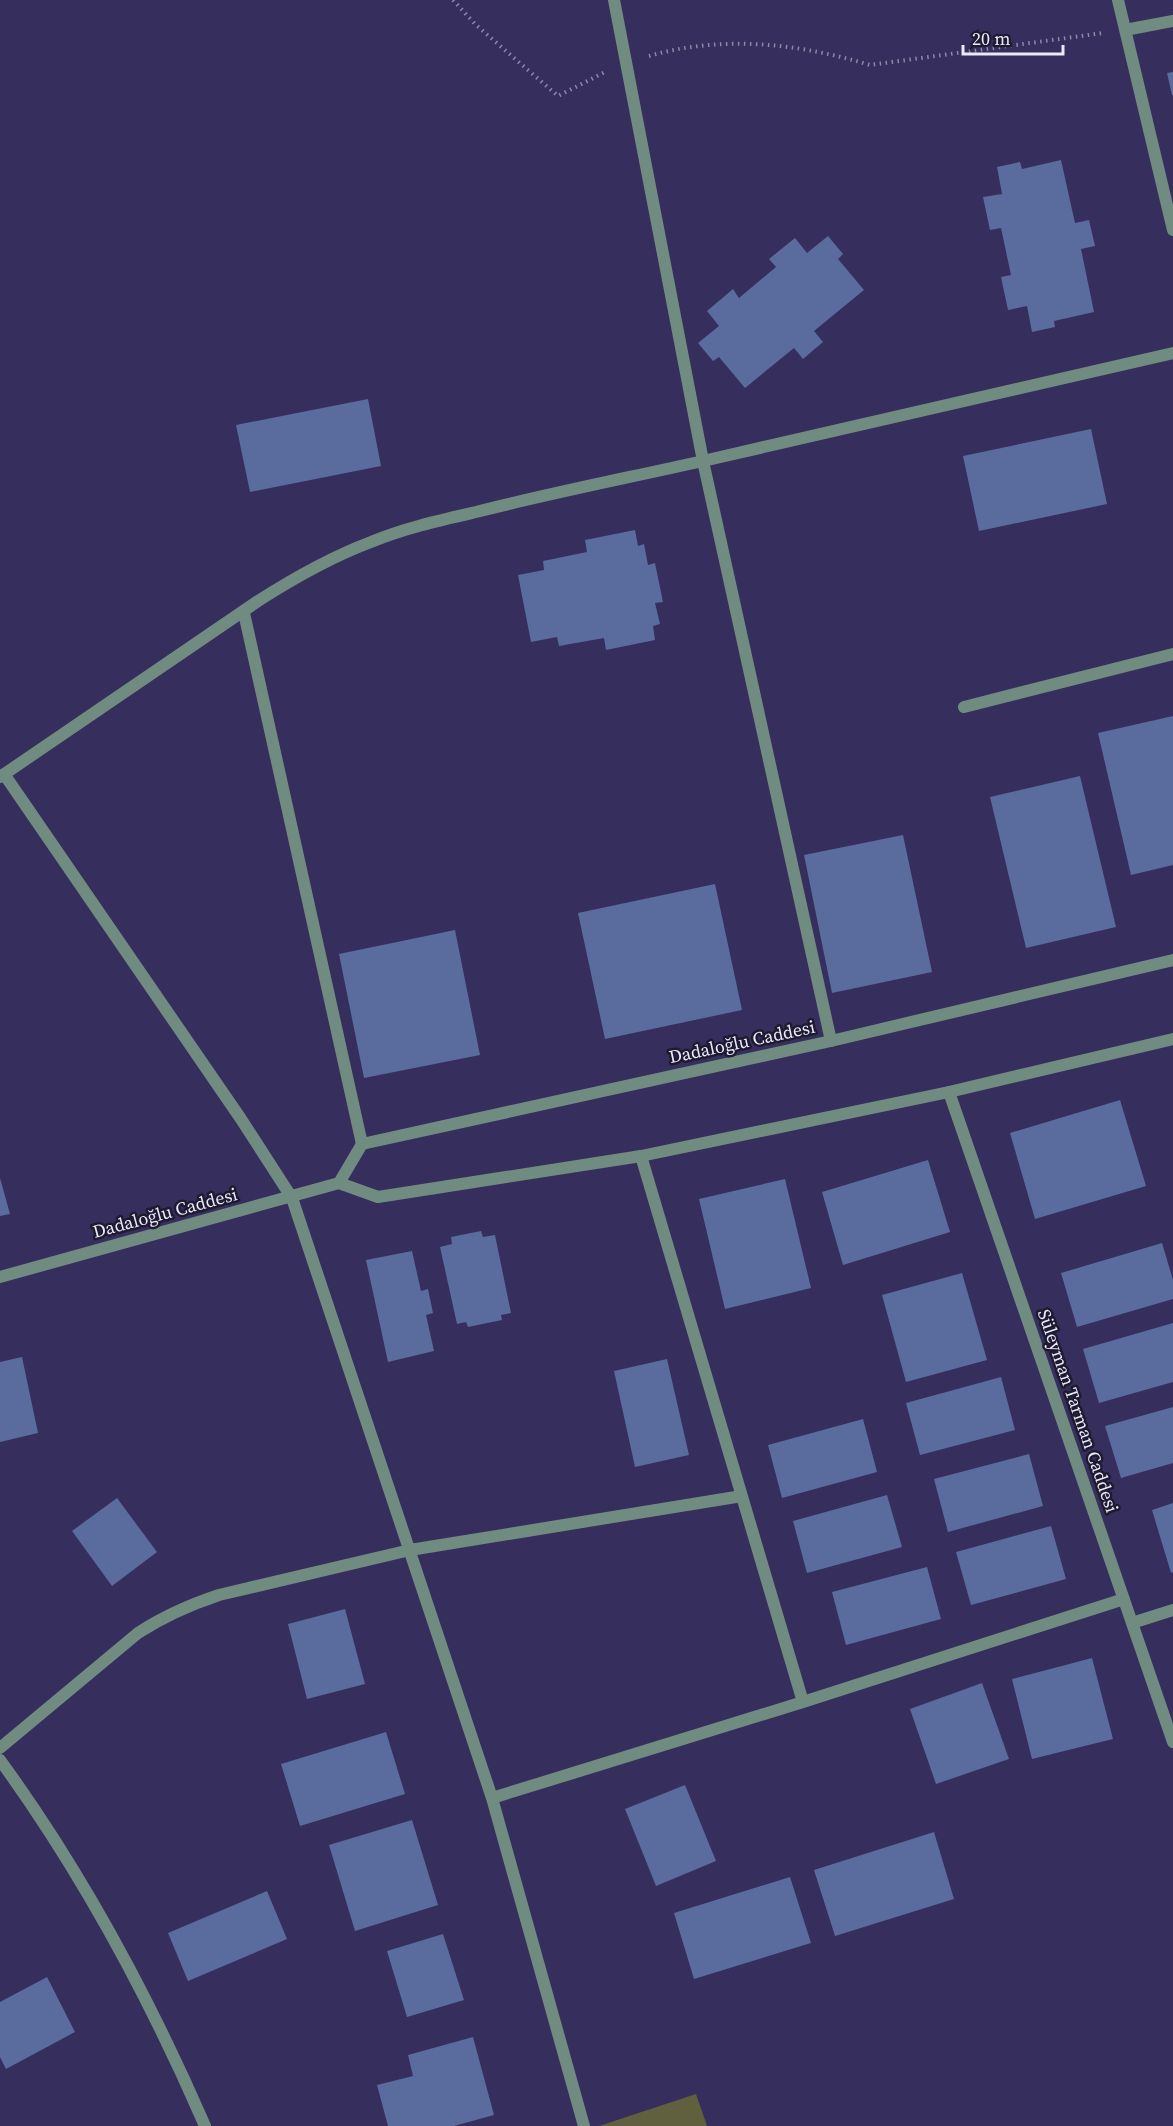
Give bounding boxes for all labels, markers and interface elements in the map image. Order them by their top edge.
scale bar [963,18,1064,56]
text: 20 m [972,26,1010,51]
street label: Dadaloğlu Caddesi [667,1014,817,1069]
street label: Dadaloğlu Caddesi [90,1181,240,1244]
street label: Süleyman Tarman Caddesi [1032,1306,1125,1516]

